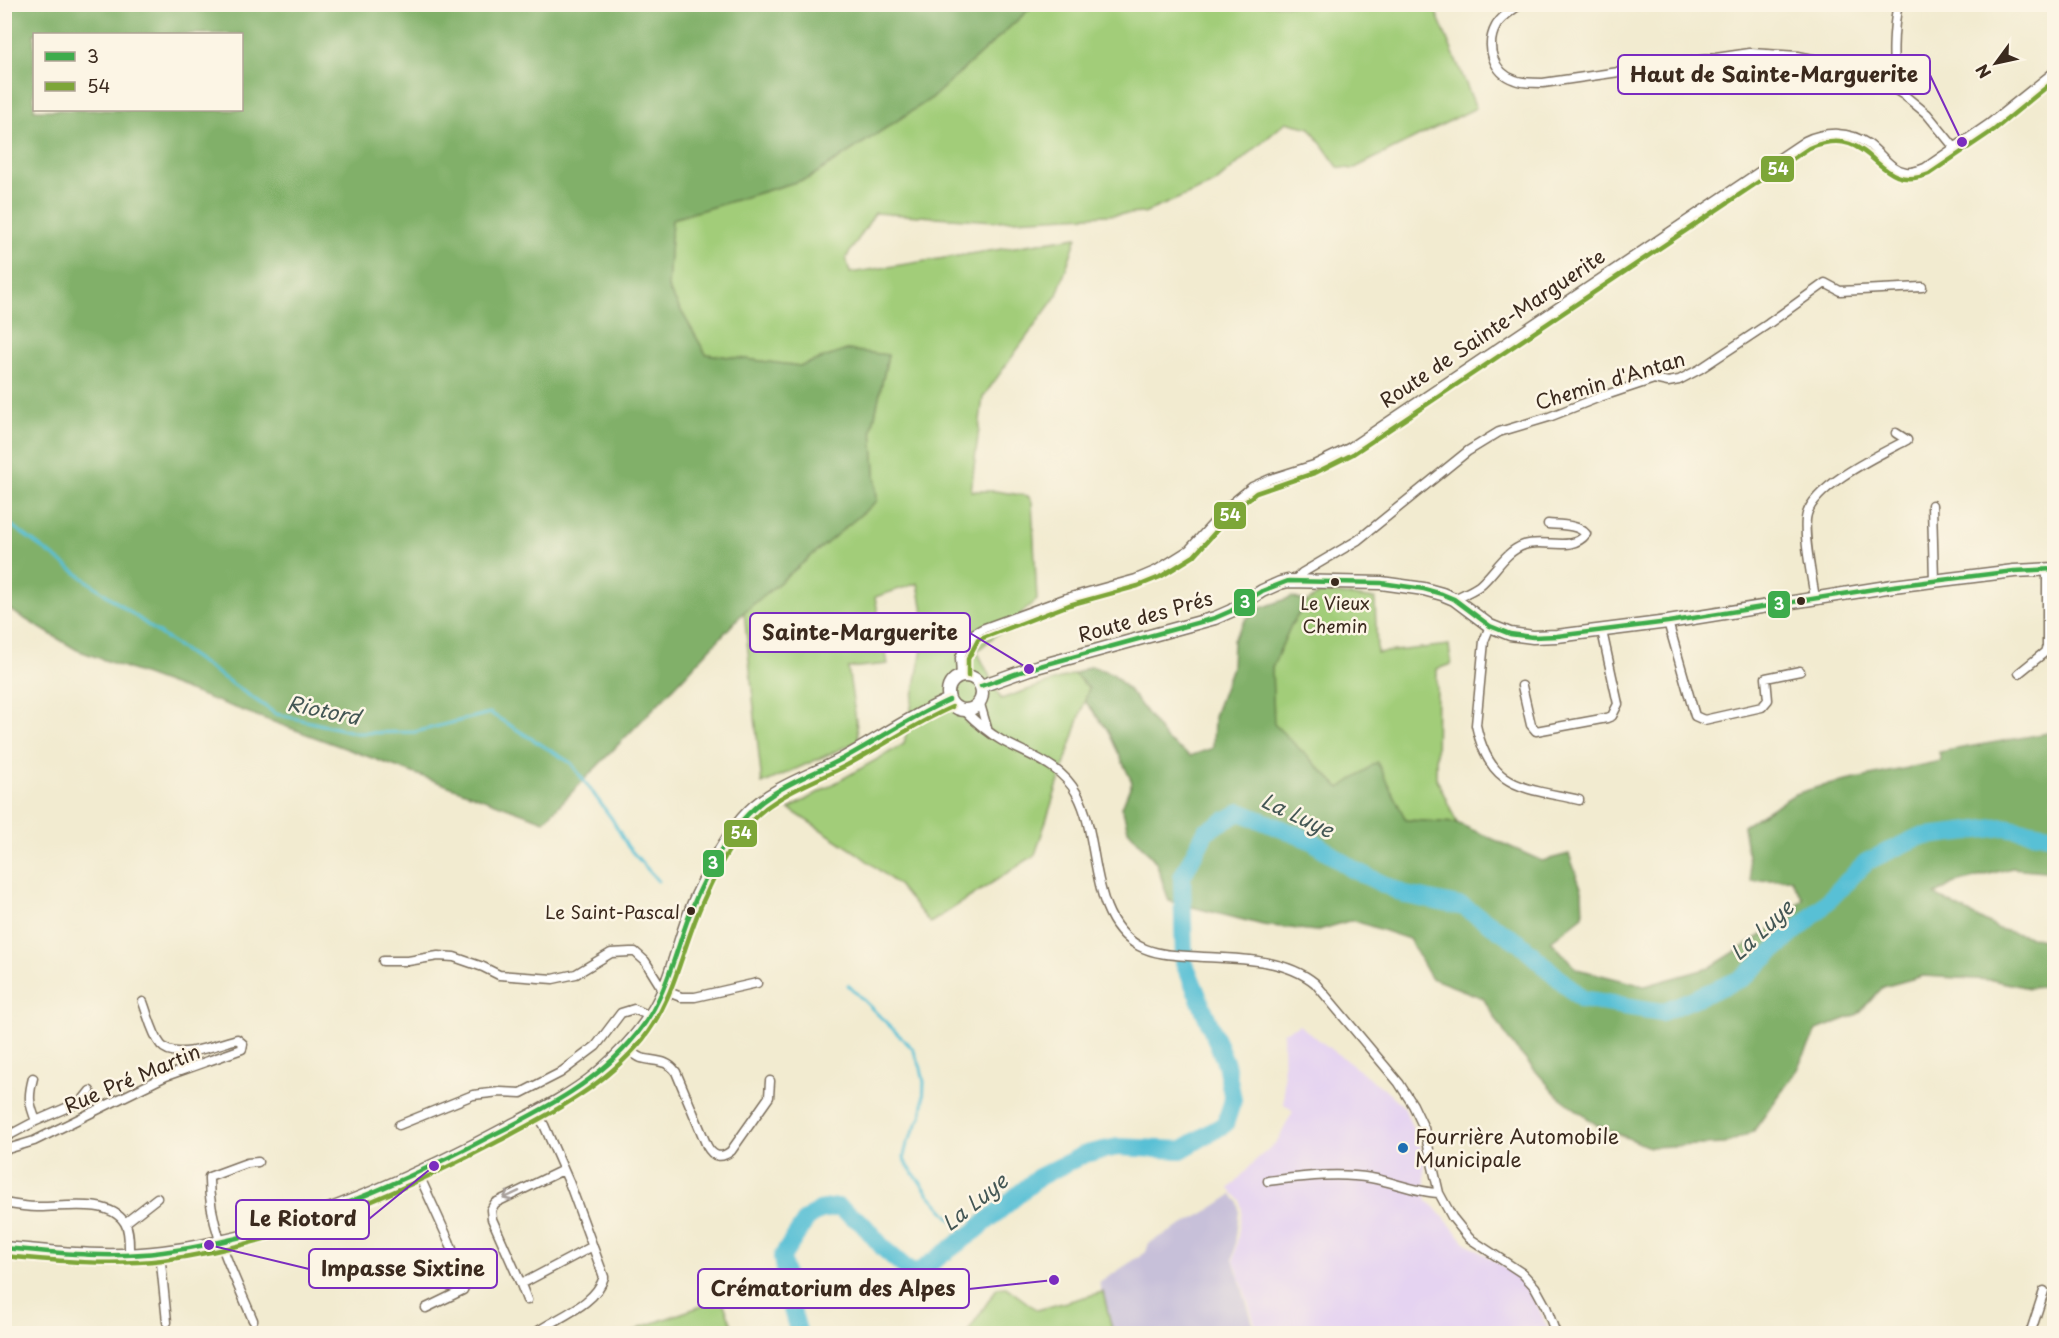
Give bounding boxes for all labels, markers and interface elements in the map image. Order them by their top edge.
legend [33,33,243,111]
north arrow [1966,33,2026,93]
text: 3 [87,42,99,69]
callout: Haut de Sainte-Marguerite [1618,55,1930,94]
text: Haut de Sainte-Marguerite [1630,57,1918,89]
text: N [1969,60,1996,84]
text: 54 [87,72,110,99]
line badge: 54 [1760,155,1795,183]
text: 54 [1767,156,1789,180]
street label: Route de Sainte-Marguerite [1373,241,1611,415]
street label: Chemin d'Antan [1531,343,1689,417]
line badge: 54 [1213,501,1247,530]
text: 54 [1219,502,1241,526]
marker: Le Vieux Chemin [1329,576,1341,588]
street label: Route des Prés [1074,582,1216,650]
line badge: 3 [1233,588,1256,617]
text: 3 [1240,589,1250,613]
place label: Le Vieux Chemin [1300,589,1370,639]
line badge: 3 [1767,590,1791,619]
text: 3 [1774,591,1784,615]
unlabelled marker [1795,595,1807,607]
callout: Sainte-Marguerite [750,613,970,652]
text: Sainte-Marguerite [762,615,958,647]
water label: Riotord [285,686,366,733]
water label: La Luye [1256,783,1341,845]
line badge: 54 [723,819,758,848]
text: 54 [730,820,752,844]
line badge: 3 [702,849,725,878]
text: 3 [708,850,718,874]
water label: La Luye [1722,890,1801,967]
place label: Le Saint-Pascal [545,898,680,925]
marker: Le Saint-Pascal [685,905,697,917]
street label: Rue Pré Martin [59,1036,205,1120]
place label: Fourrière Automobile Municipale [1415,1121,1619,1174]
marker: Fourrière Automobile Municipale [1396,1141,1410,1155]
water label: La Luye [934,1163,1015,1238]
one-way arrow [502,1190,520,1202]
callout: Le Riotord [236,1200,369,1239]
text: Le Riotord [249,1201,357,1233]
callout: Impasse Sixtine [309,1249,497,1288]
text: Impasse Sixtine [321,1251,485,1283]
callout: Crématorium des Alpes [698,1269,969,1308]
text: Crématorium des Alpes [710,1271,956,1303]

